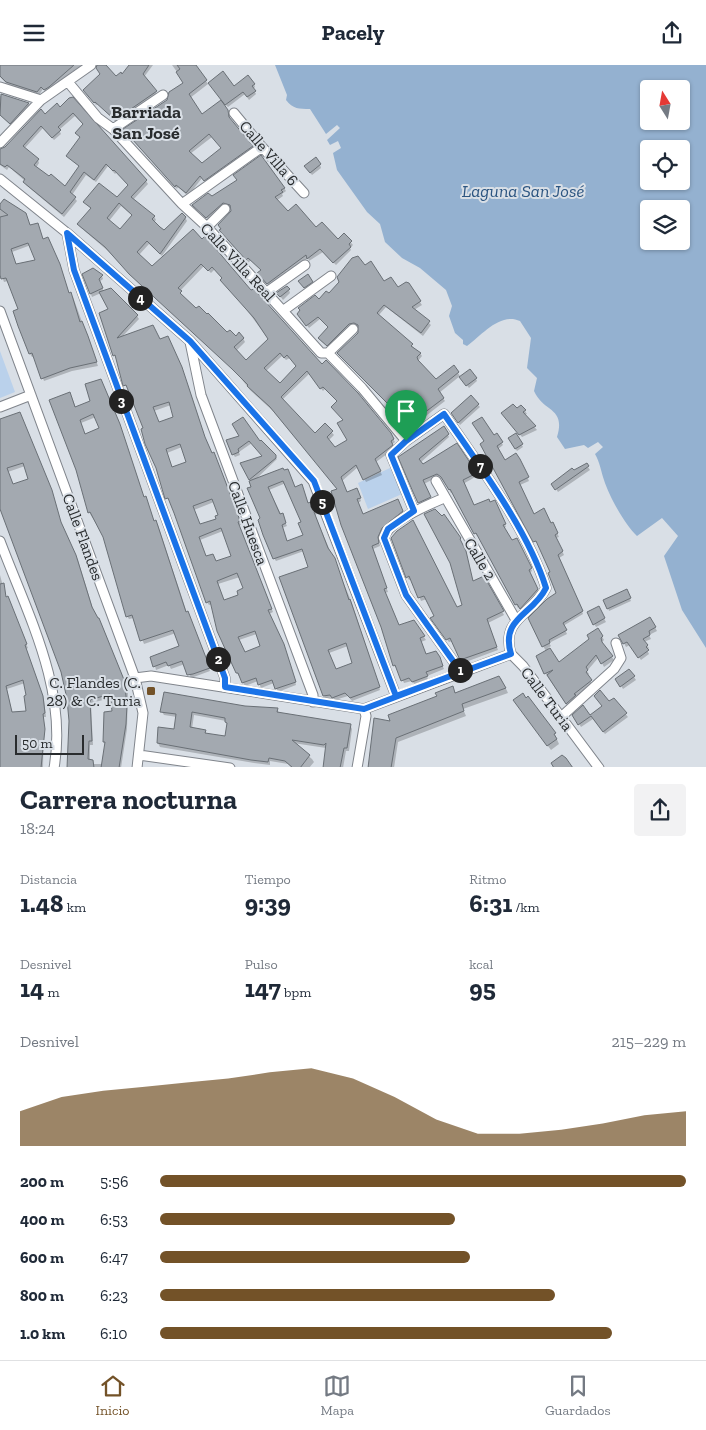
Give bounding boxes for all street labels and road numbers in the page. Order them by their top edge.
street label: Calle Villa 6 [236,117,302,189]
street label: Calle Villa Real [197,219,279,305]
street label: Calle Huesca [224,478,272,568]
street label: Calle Flandes [58,491,108,583]
street label: Calle 2 [460,534,500,584]
street label: Calle Turia [517,663,577,735]

